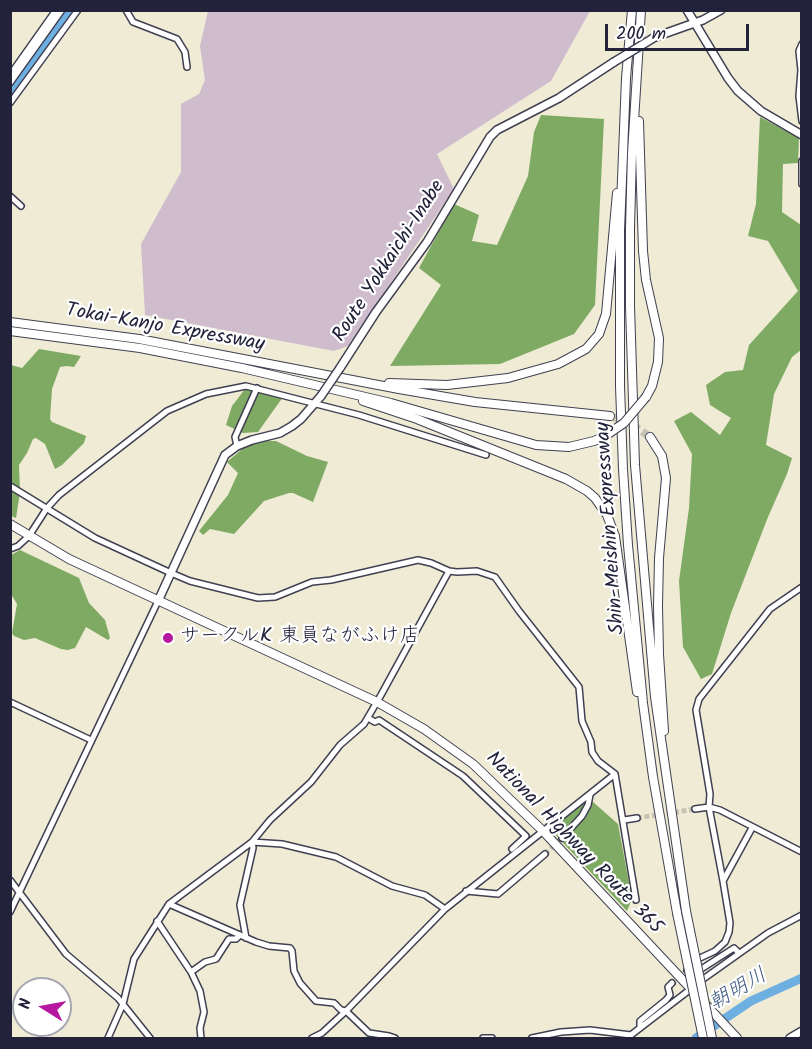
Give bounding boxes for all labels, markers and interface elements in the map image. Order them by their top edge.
scale bar [608,12,752,50]
text: 200 m [616,20,666,49]
street label: Route Yokkaichi-Inabe [329,177,451,347]
street label: Tokai-Kanjo Expressway [64,300,266,358]
street label: Shin-Meishin Expressway [593,421,631,635]
place label: サークルK 東員ながふけ店 [180,626,420,650]
marker: サークルK 東員ながふけ店 [161,631,175,645]
street label: National Highway Route 365 [479,748,667,940]
water label: 朝明川 [705,964,773,1018]
north arrow [12,977,72,1037]
text: N [13,997,39,1011]

